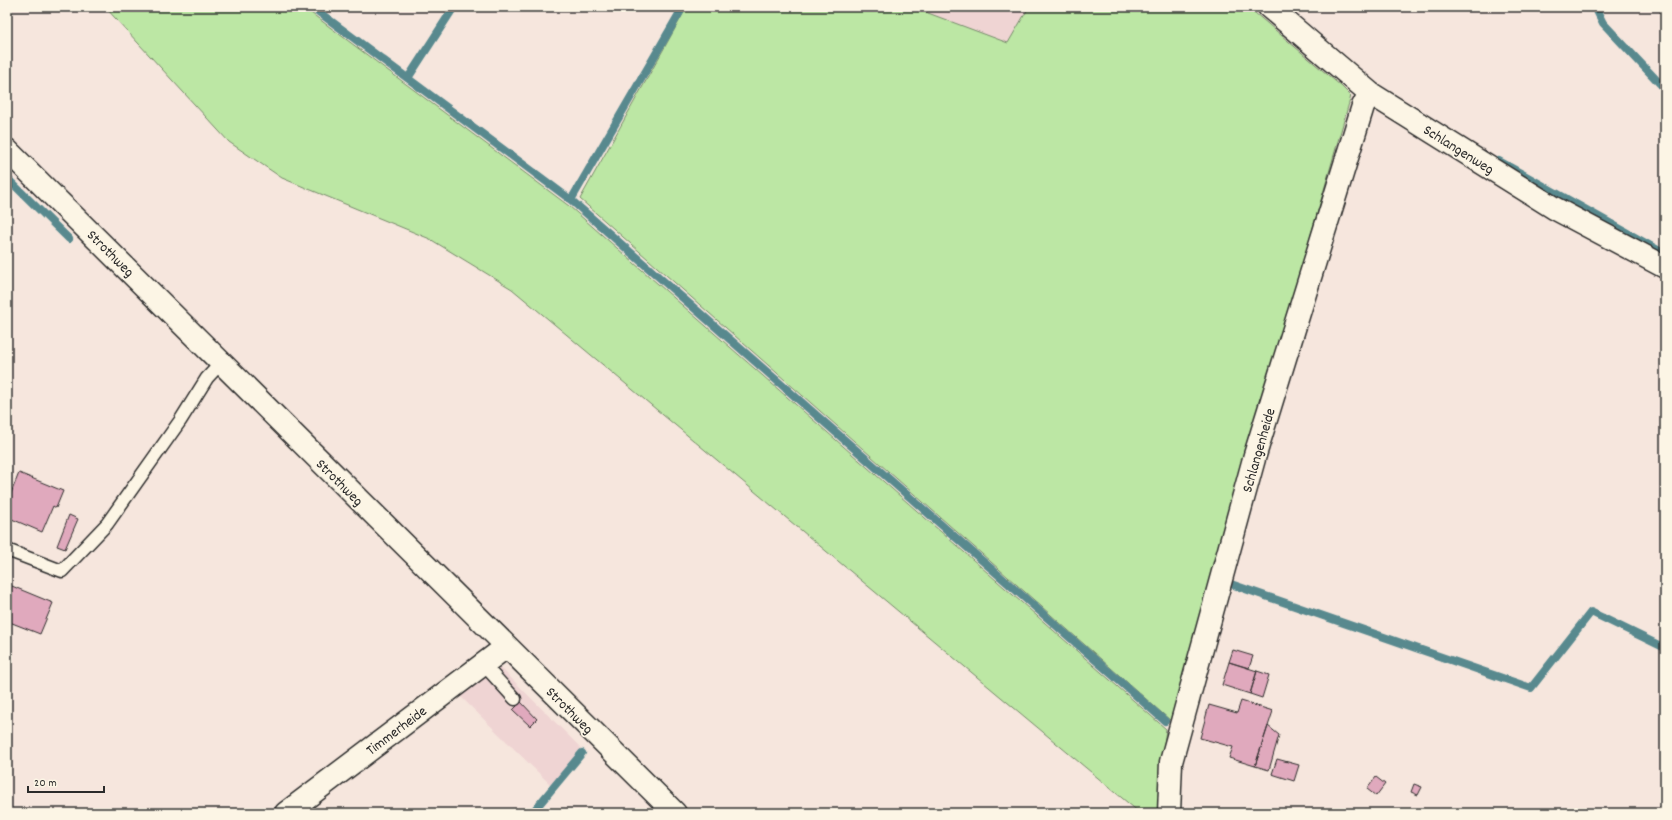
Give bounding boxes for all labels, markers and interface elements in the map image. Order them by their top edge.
street label: Schlangenweg [1418,120,1498,181]
street label: Strothweg [81,226,138,283]
street label: Schlangenheide [1237,405,1283,495]
street label: Strothweg [310,455,367,512]
street label: Strothweg [540,683,597,740]
street label: Timmerheide [362,701,433,762]
scale bar [28,768,104,794]
text: 20 m [34,775,57,792]

